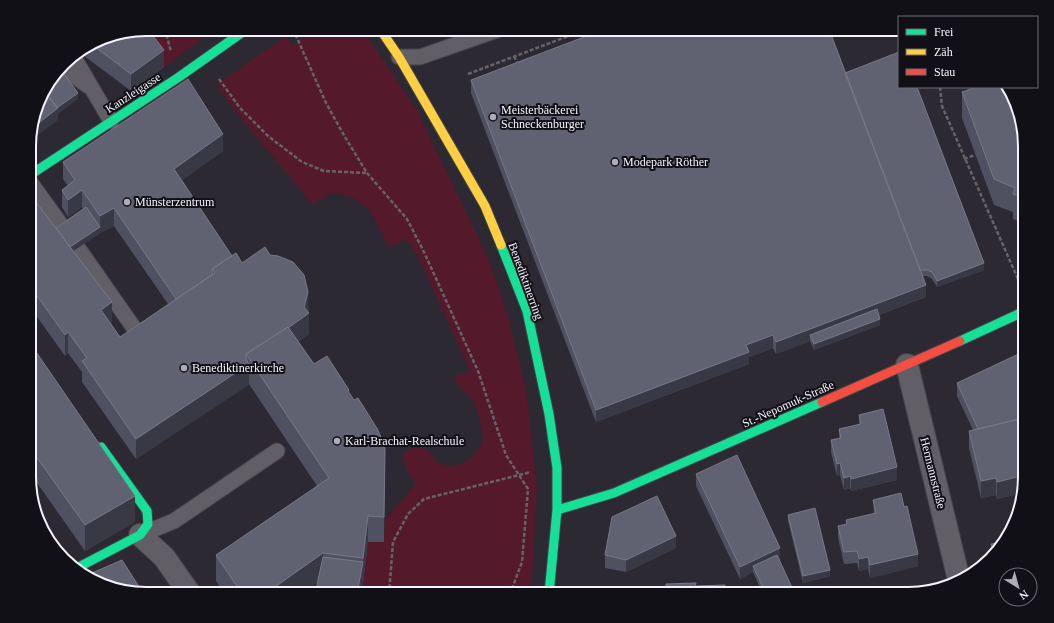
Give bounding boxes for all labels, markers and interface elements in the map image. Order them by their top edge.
legend [898,16,1038,88]
text: Frei [934,25,954,39]
text: Zäh [934,45,953,59]
text: Stau [934,65,955,79]
street label: Kanzleigasse [103,70,163,116]
place label: Meisterbäckerei Schneckenburger [501,103,584,131]
marker: Meisterbäckerei Schneckenburger [488,112,498,122]
place label: Modepark Röther [623,155,708,169]
marker: Modepark Röther [610,157,620,167]
place label: Münsterzentrum [135,195,215,209]
marker: Münsterzentrum [122,197,132,207]
street label: Benediktinerring [506,240,546,322]
place label: Benediktinerkirche [192,361,284,375]
marker: Benediktinerkirche [179,363,189,373]
street label: St.-Nepomuk-Straße [740,377,836,431]
place label: Karl-Brachat-Realschule [345,434,464,448]
marker: Karl-Brachat-Realschule [332,436,342,446]
street label: Hermannstraße [917,436,949,510]
north arrow [998,567,1038,607]
text: N [1017,588,1031,602]

